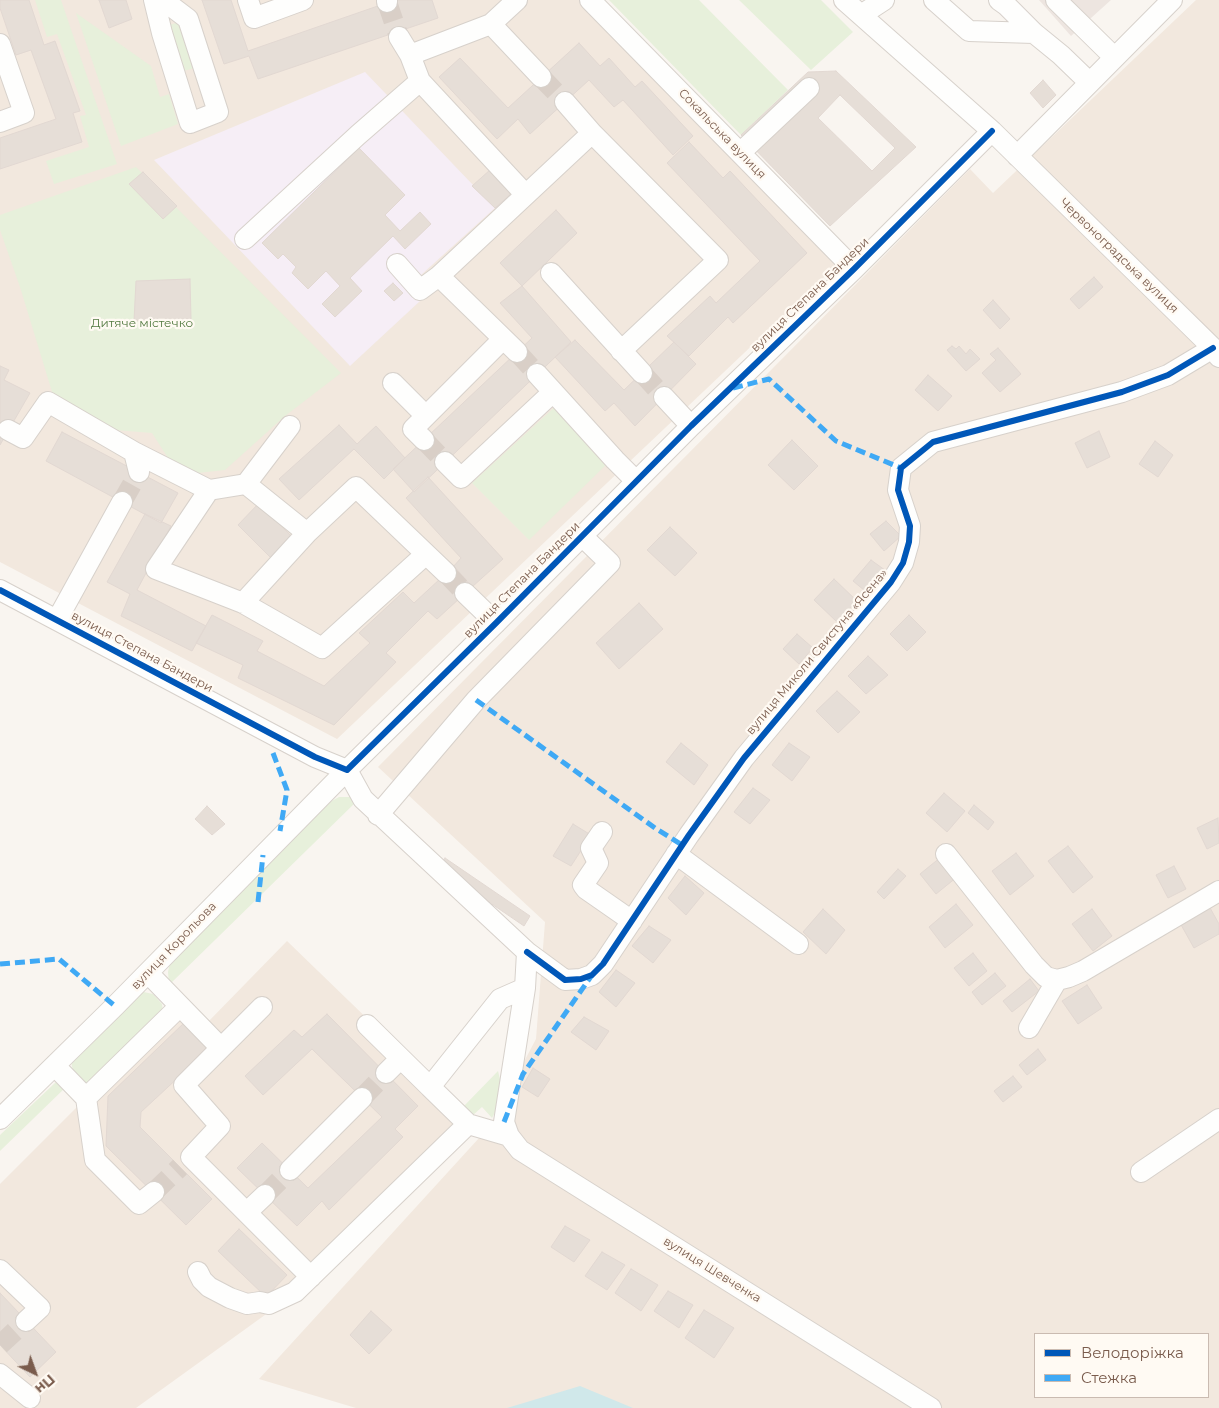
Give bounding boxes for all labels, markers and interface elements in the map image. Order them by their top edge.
street label: Сокальська вулиця [675,86,769,182]
street label: Червоноградська вулиця [1057,196,1181,316]
street label: вулиця Степана Бандери [748,235,872,355]
park label: Дитяче містечко [91,316,193,330]
street label: вулиця Степана Бандери [461,519,583,641]
street label: вулиця Миколи Свистуна «Ясена» [743,566,891,738]
street label: вулиця Степана Бандери [69,608,215,696]
street label: вулиця Корольова [129,899,219,993]
street label: вулиця Шевченка [660,1234,764,1306]
legend [1034,1333,1209,1398]
text: Велодоріжка [1081,1343,1184,1362]
north arrow [10,1348,60,1398]
text: Стежка [1081,1368,1137,1387]
text: Пн [31,1370,59,1398]

